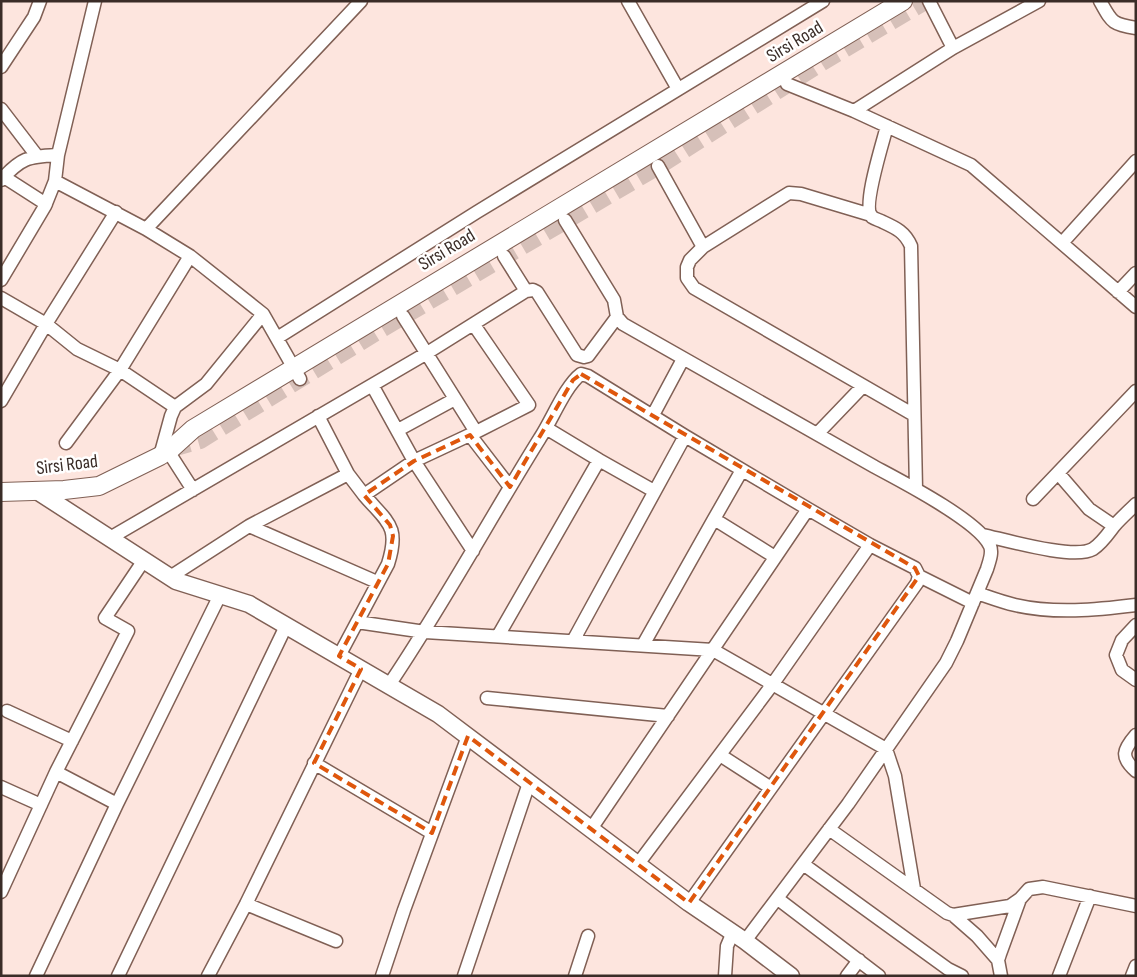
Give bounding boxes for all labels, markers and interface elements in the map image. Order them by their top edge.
street label: Sirsi Road [763,16,827,68]
street label: Sirsi Road [415,224,479,276]
street label: Sirsi Road [35,450,99,480]

